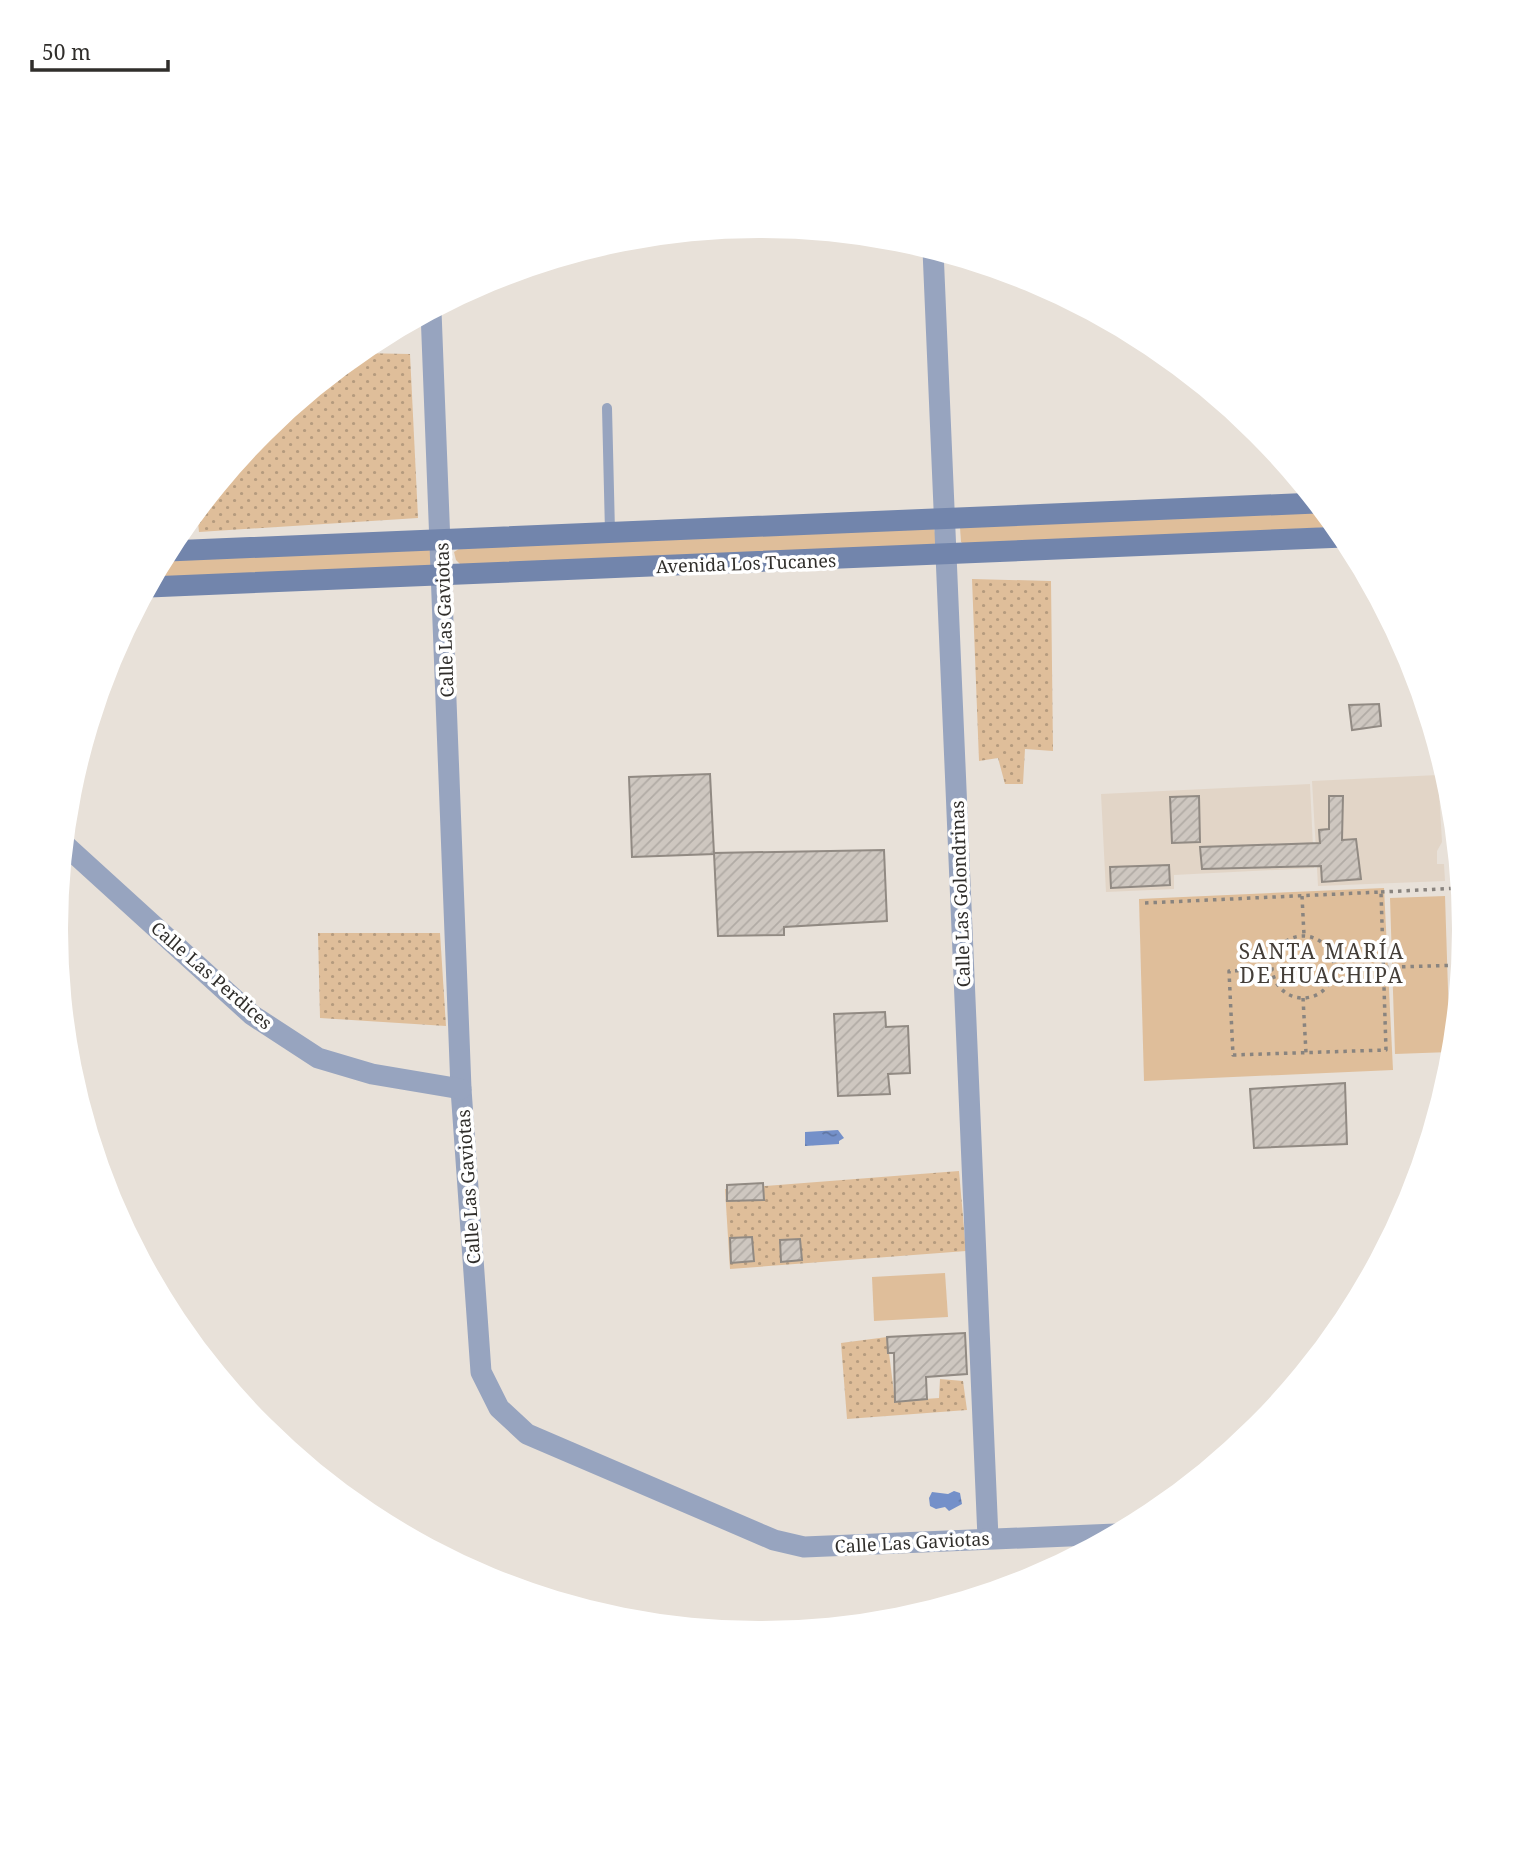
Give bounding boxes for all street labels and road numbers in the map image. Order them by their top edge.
street label: Calle Las Gaviotas [429,542,459,698]
street label: Avenida Los Tucanes [656,548,836,578]
street label: Calle Las Golondrinas [945,800,975,988]
street label: Calle Las Perdices [146,916,278,1034]
street label: Calle Las Gaviotas [451,1109,485,1265]
street label: Calle Las Gaviotas [834,1526,990,1558]

